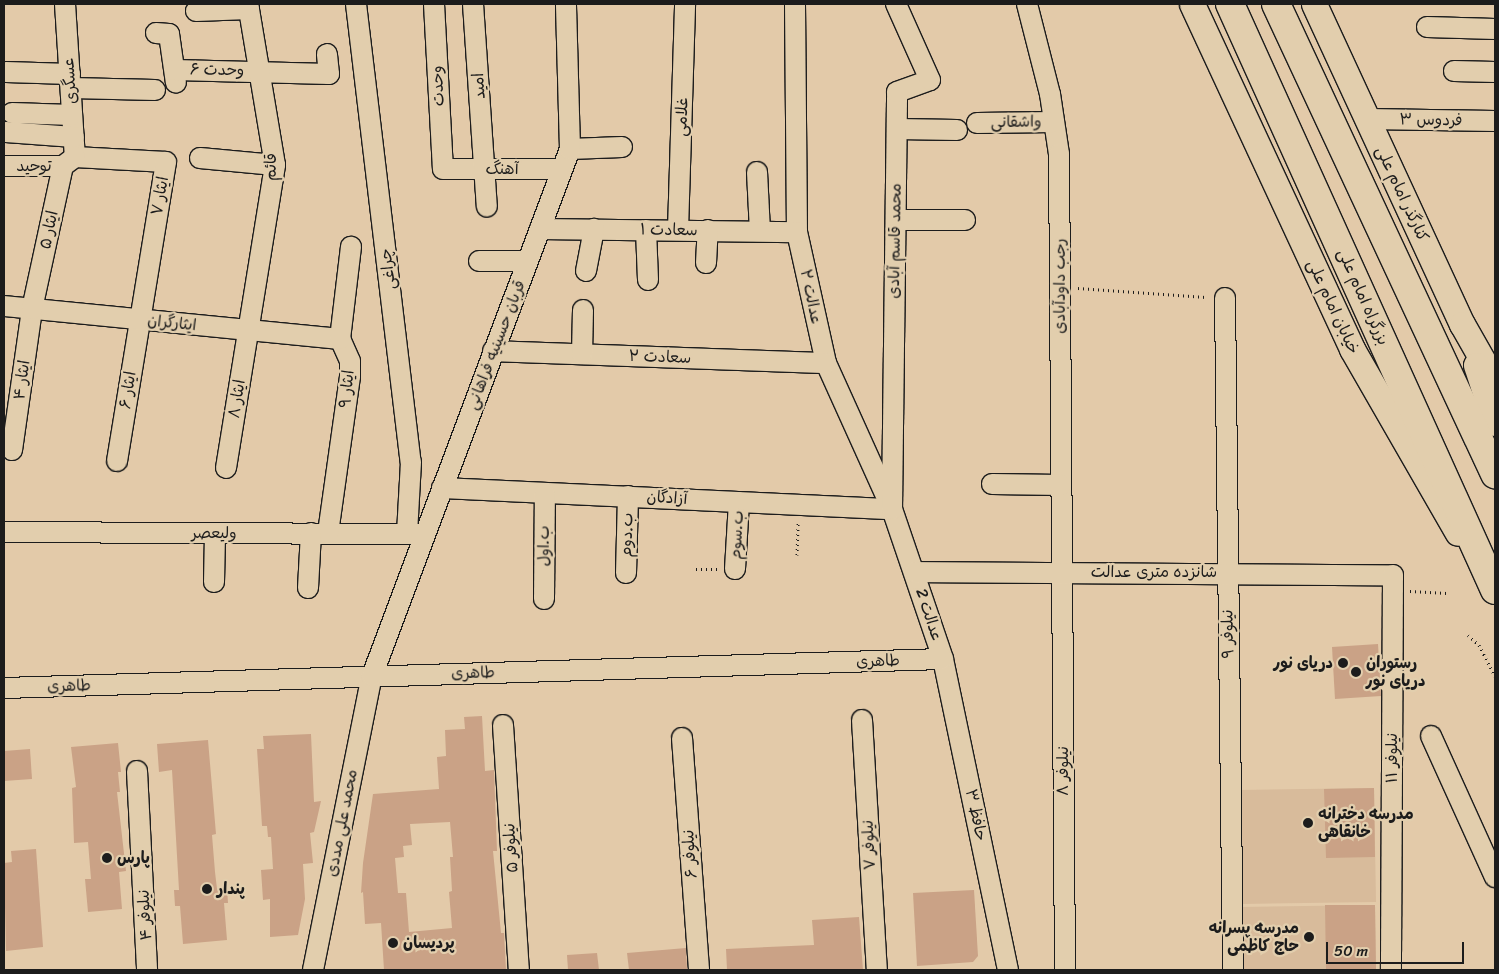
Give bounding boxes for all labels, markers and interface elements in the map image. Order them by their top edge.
street label: عسگری [59,57,81,105]
street label: وحدت ۶ [190,60,244,80]
street label: وحدت [427,65,449,107]
street label: امید [469,72,489,100]
street label: غلامی [672,97,692,137]
street label: فردوس ۳ [1399,110,1463,130]
street label: واشقانی [990,112,1042,132]
street label: کنارگذر امام علی [1371,143,1433,245]
street label: قائم [261,153,281,181]
street label: توحید [16,156,52,176]
street label: آهنگ [485,159,519,179]
street label: ایثار ۷ [147,175,173,217]
street label: محمد قاسم آبادی [884,183,906,299]
street label: ایثار ۵ [36,209,62,251]
street label: سعادت ۱ [640,220,698,240]
street label: رجب داودآبادی [1050,238,1070,334]
street label: بزرگراه امام علی [1333,246,1393,348]
street label: چراغی [376,247,400,291]
street label: خیابان امام علی [1303,257,1363,357]
street label: عدالت ۲ [796,268,826,326]
street label: قربان حسینیه فراهانی [462,278,530,412]
street label: ایثارگران [147,311,197,335]
street label: سعادت ۲ [628,346,692,368]
street label: ایثار ۴ [10,359,34,401]
street label: ایثار ۹ [335,369,359,409]
street label: ایثار ۶ [116,370,140,410]
street label: ایثار ۸ [224,378,250,420]
street label: آزادگان [646,487,688,509]
street label: ب.سوم [726,510,748,560]
street label: ب.دوم [617,512,637,558]
street label: ولیعصر [191,523,237,543]
street label: ب.اول [534,526,554,566]
street label: شانزده متری عدالت [1091,562,1217,582]
street label: عدالت 2 [911,586,947,644]
street label: نیلوفر ۹ [1218,609,1238,659]
street label: طاهری [856,651,900,671]
place label: دریای نور [1274,653,1333,673]
place label: رستوران دریای نور [1366,653,1425,691]
marker: دریای نور [1337,657,1349,669]
street label: طاهری [451,663,495,683]
marker: رستوران دریای نور [1350,666,1362,678]
street label: طاهری [47,676,91,696]
street label: نیلوفر ۱۱ [1382,733,1402,783]
street label: نیلوفر ۸ [1053,746,1073,796]
street label: محمد علی مددی [322,768,362,878]
street label: حافظ ۳ [961,787,991,843]
place label: مدرسه دخترانه خانقاهی [1318,804,1414,842]
marker: مدرسه دخترانه خانقاهی [1302,817,1314,829]
street label: نیلوفر ۷ [858,819,880,871]
street label: نیلوفر ۵ [500,822,522,874]
street label: نیلوفر ۶ [679,829,701,879]
place label: پارس [117,848,150,868]
marker: پارس [101,852,113,864]
place label: پندار [217,879,245,899]
marker: پندار [201,883,213,895]
street label: نیلوفر ۴ [134,889,156,941]
place label: مدرسه پسرانه حاج کاظمی [1208,918,1299,956]
marker: مدرسه پسرانه حاج کاظمی [1303,931,1315,943]
scale bar [1329,932,1466,964]
place label: پردیسان [403,933,455,953]
marker: پردیسان [387,937,399,949]
text: 50 m [1334,938,1368,964]

